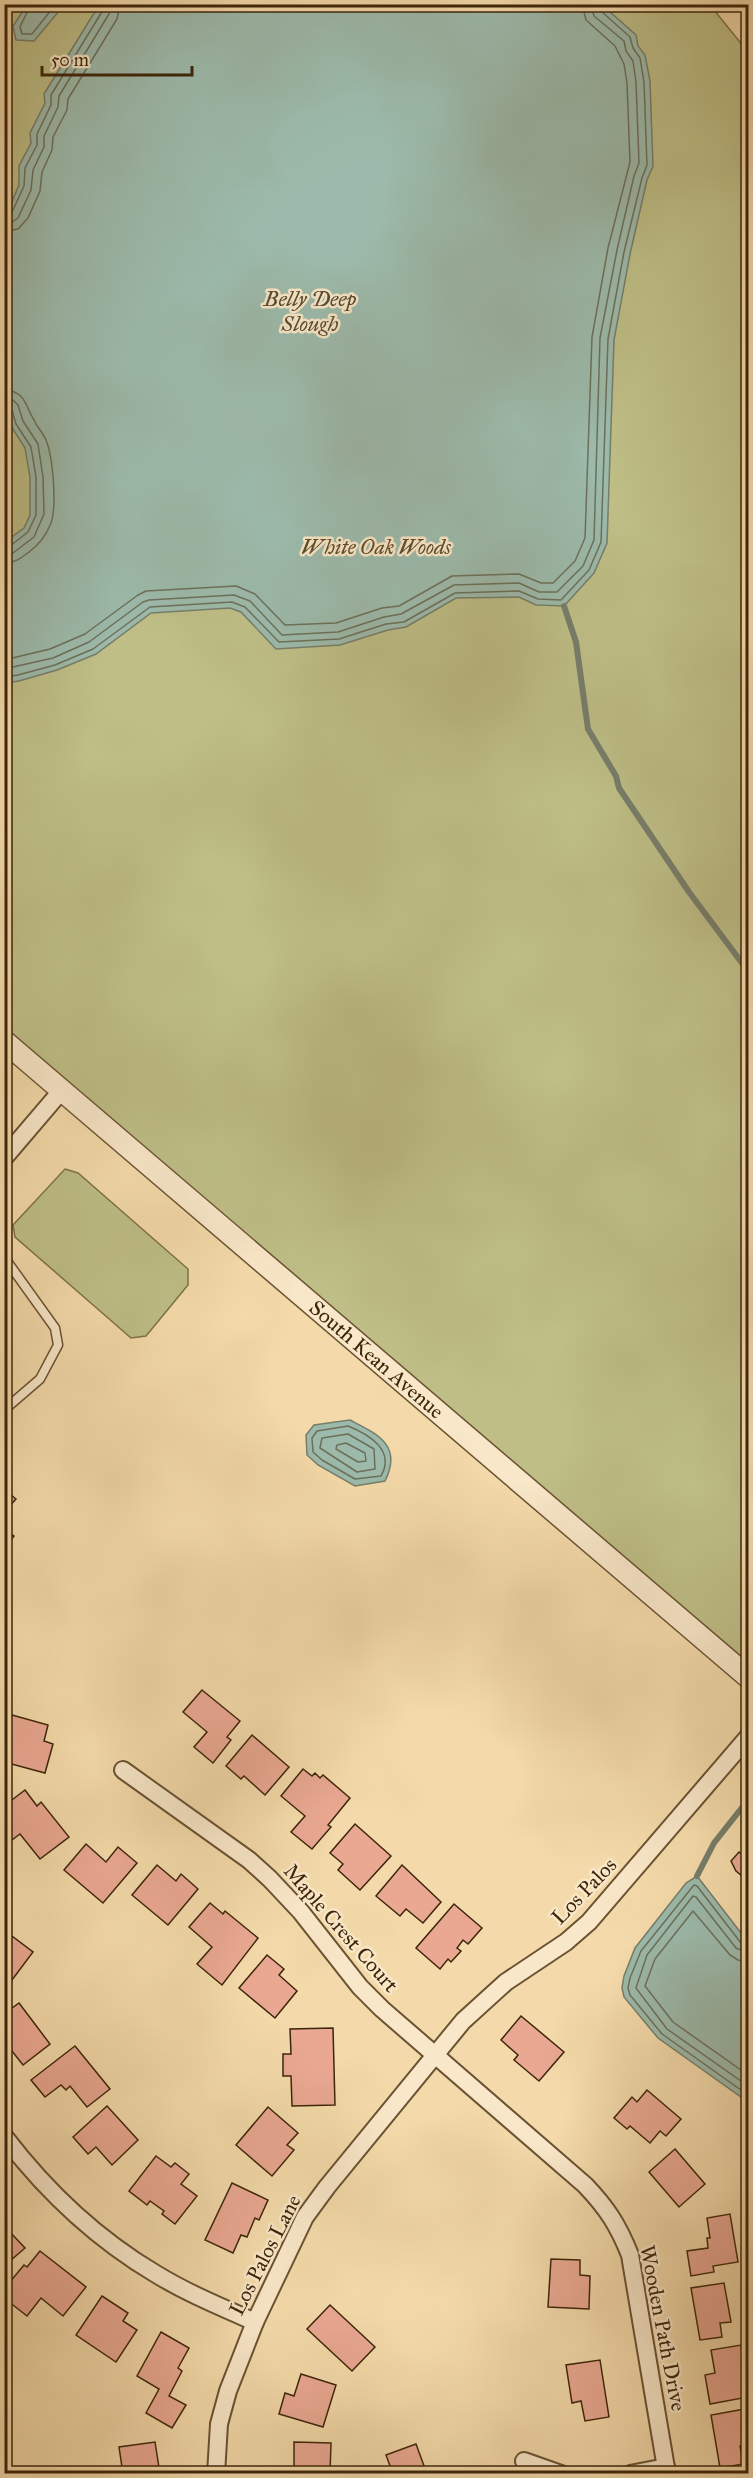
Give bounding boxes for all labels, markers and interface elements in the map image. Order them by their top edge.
scale bar [42,39,192,77]
text: 50 m [51,49,89,71]
water label: Belly Deep Slough [263,285,356,337]
park label: White Oak Woods [301,534,452,560]
street label: South Kean Avenue [304,1295,449,1424]
street label: Los Palos [546,1852,622,1930]
street label: Maple Crest Court [278,1858,404,1998]
street label: Los Palos Lane [223,2190,307,2320]
street label: Wooden Path Drive [634,2243,692,2413]

